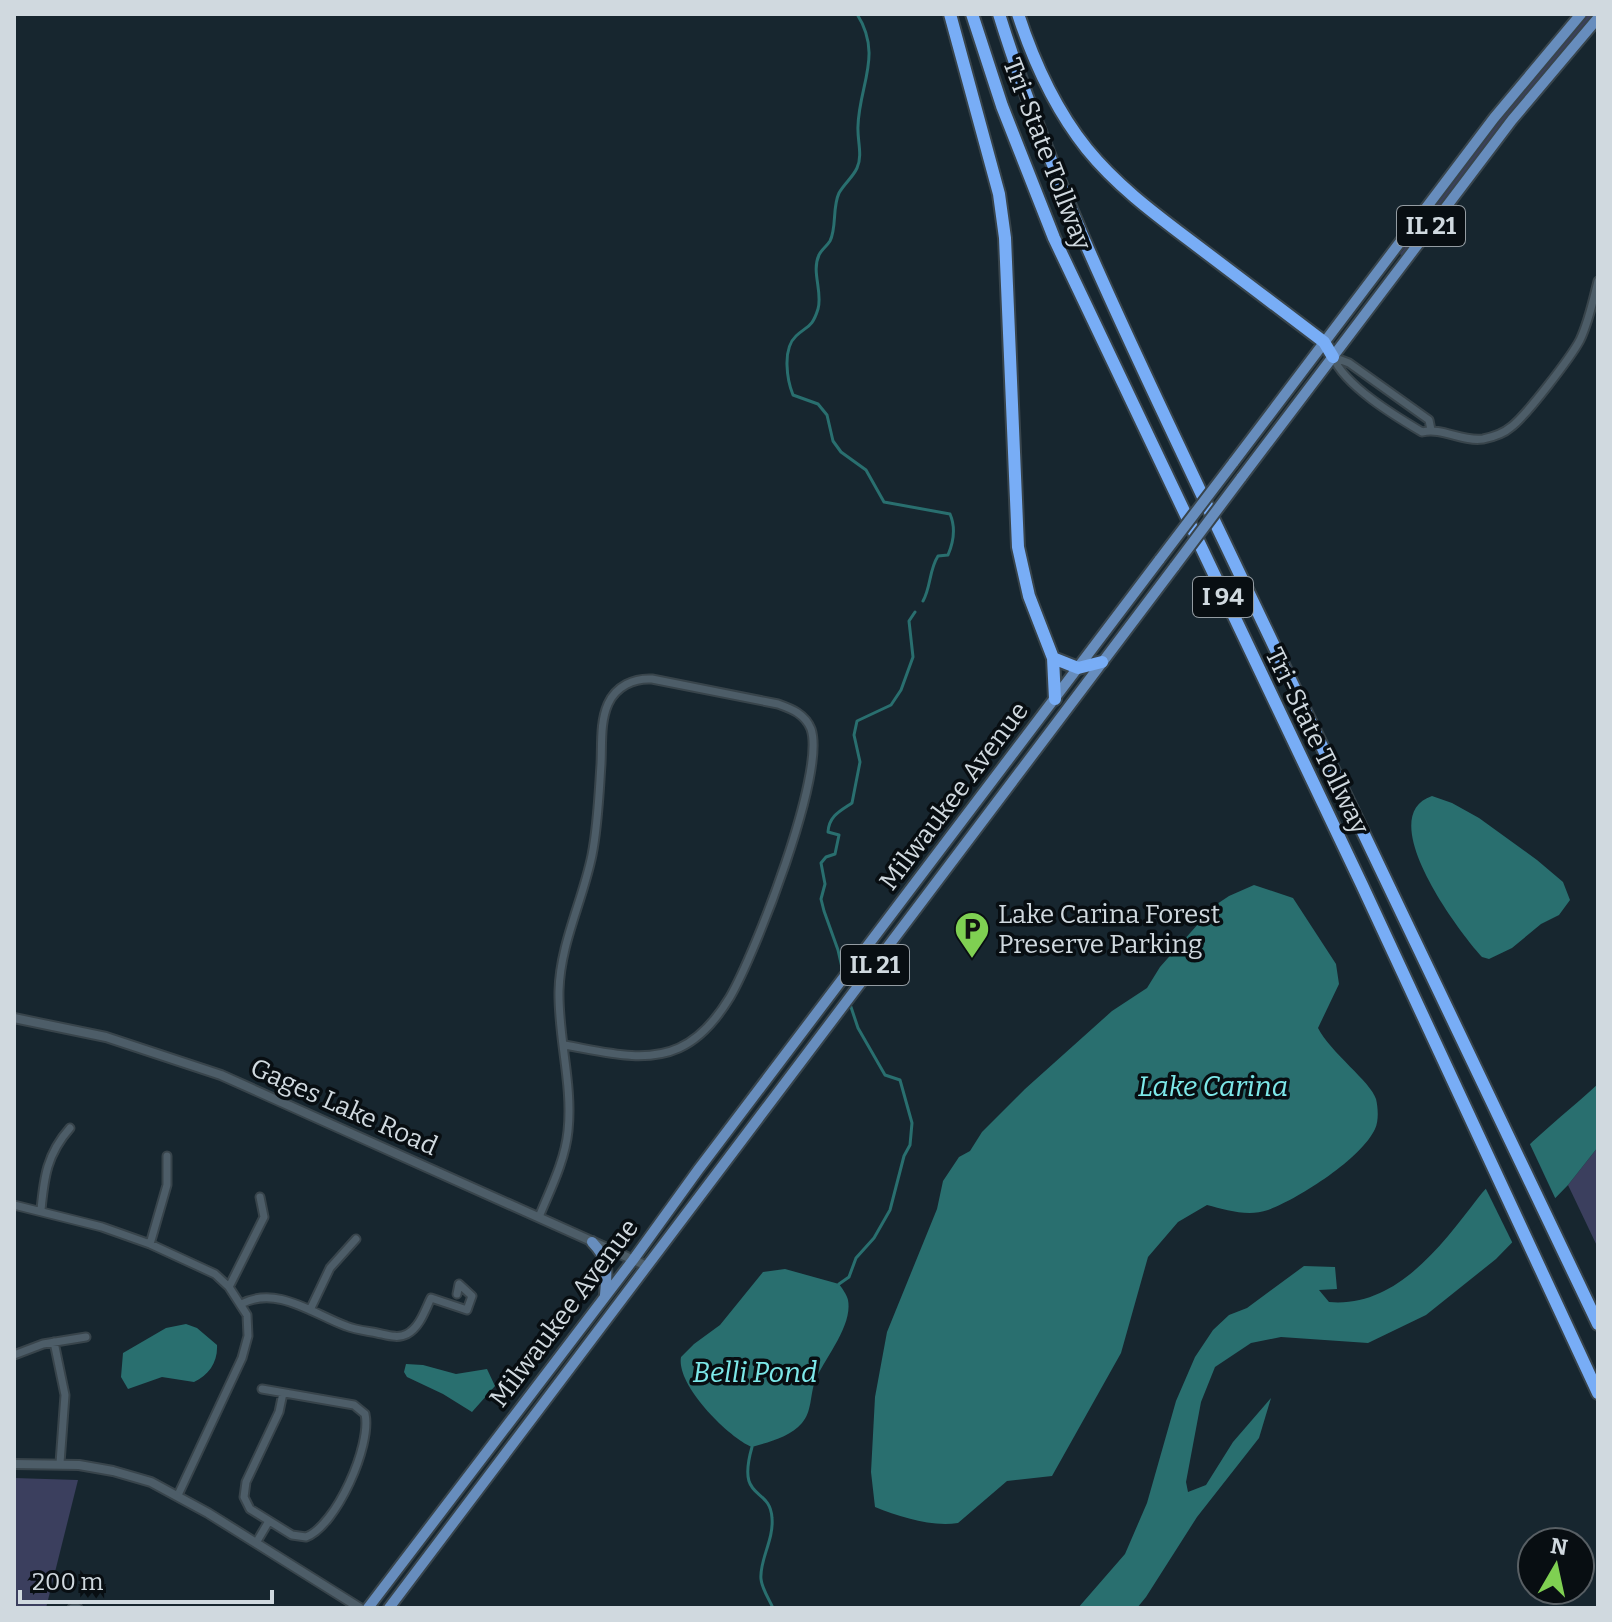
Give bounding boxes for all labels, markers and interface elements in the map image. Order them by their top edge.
street label: Tri-State Tollway [996,54,1098,255]
road number: IL 21 [1397,206,1465,246]
road number: I 94 [1193,577,1253,617]
street label: Tri-State Tollway [1259,643,1376,839]
street label: Milwaukee Avenue [873,696,1035,896]
place label: Lake Carina Forest Preserve Parking [998,899,1221,960]
parking icon: Lake Carina Forest Preserve Parking [953,910,991,960]
road number: IL 21 [841,945,909,985]
street label: Gages Lake Road [246,1052,442,1162]
water label: Lake Carina [1138,1070,1288,1103]
street label: Milwaukee Avenue [483,1213,645,1413]
water label: Belli Pond [693,1356,817,1389]
north arrow [1516,1526,1596,1606]
text: N [1549,1532,1570,1561]
scale bar [20,1554,272,1604]
text: 200 m [32,1568,104,1596]

